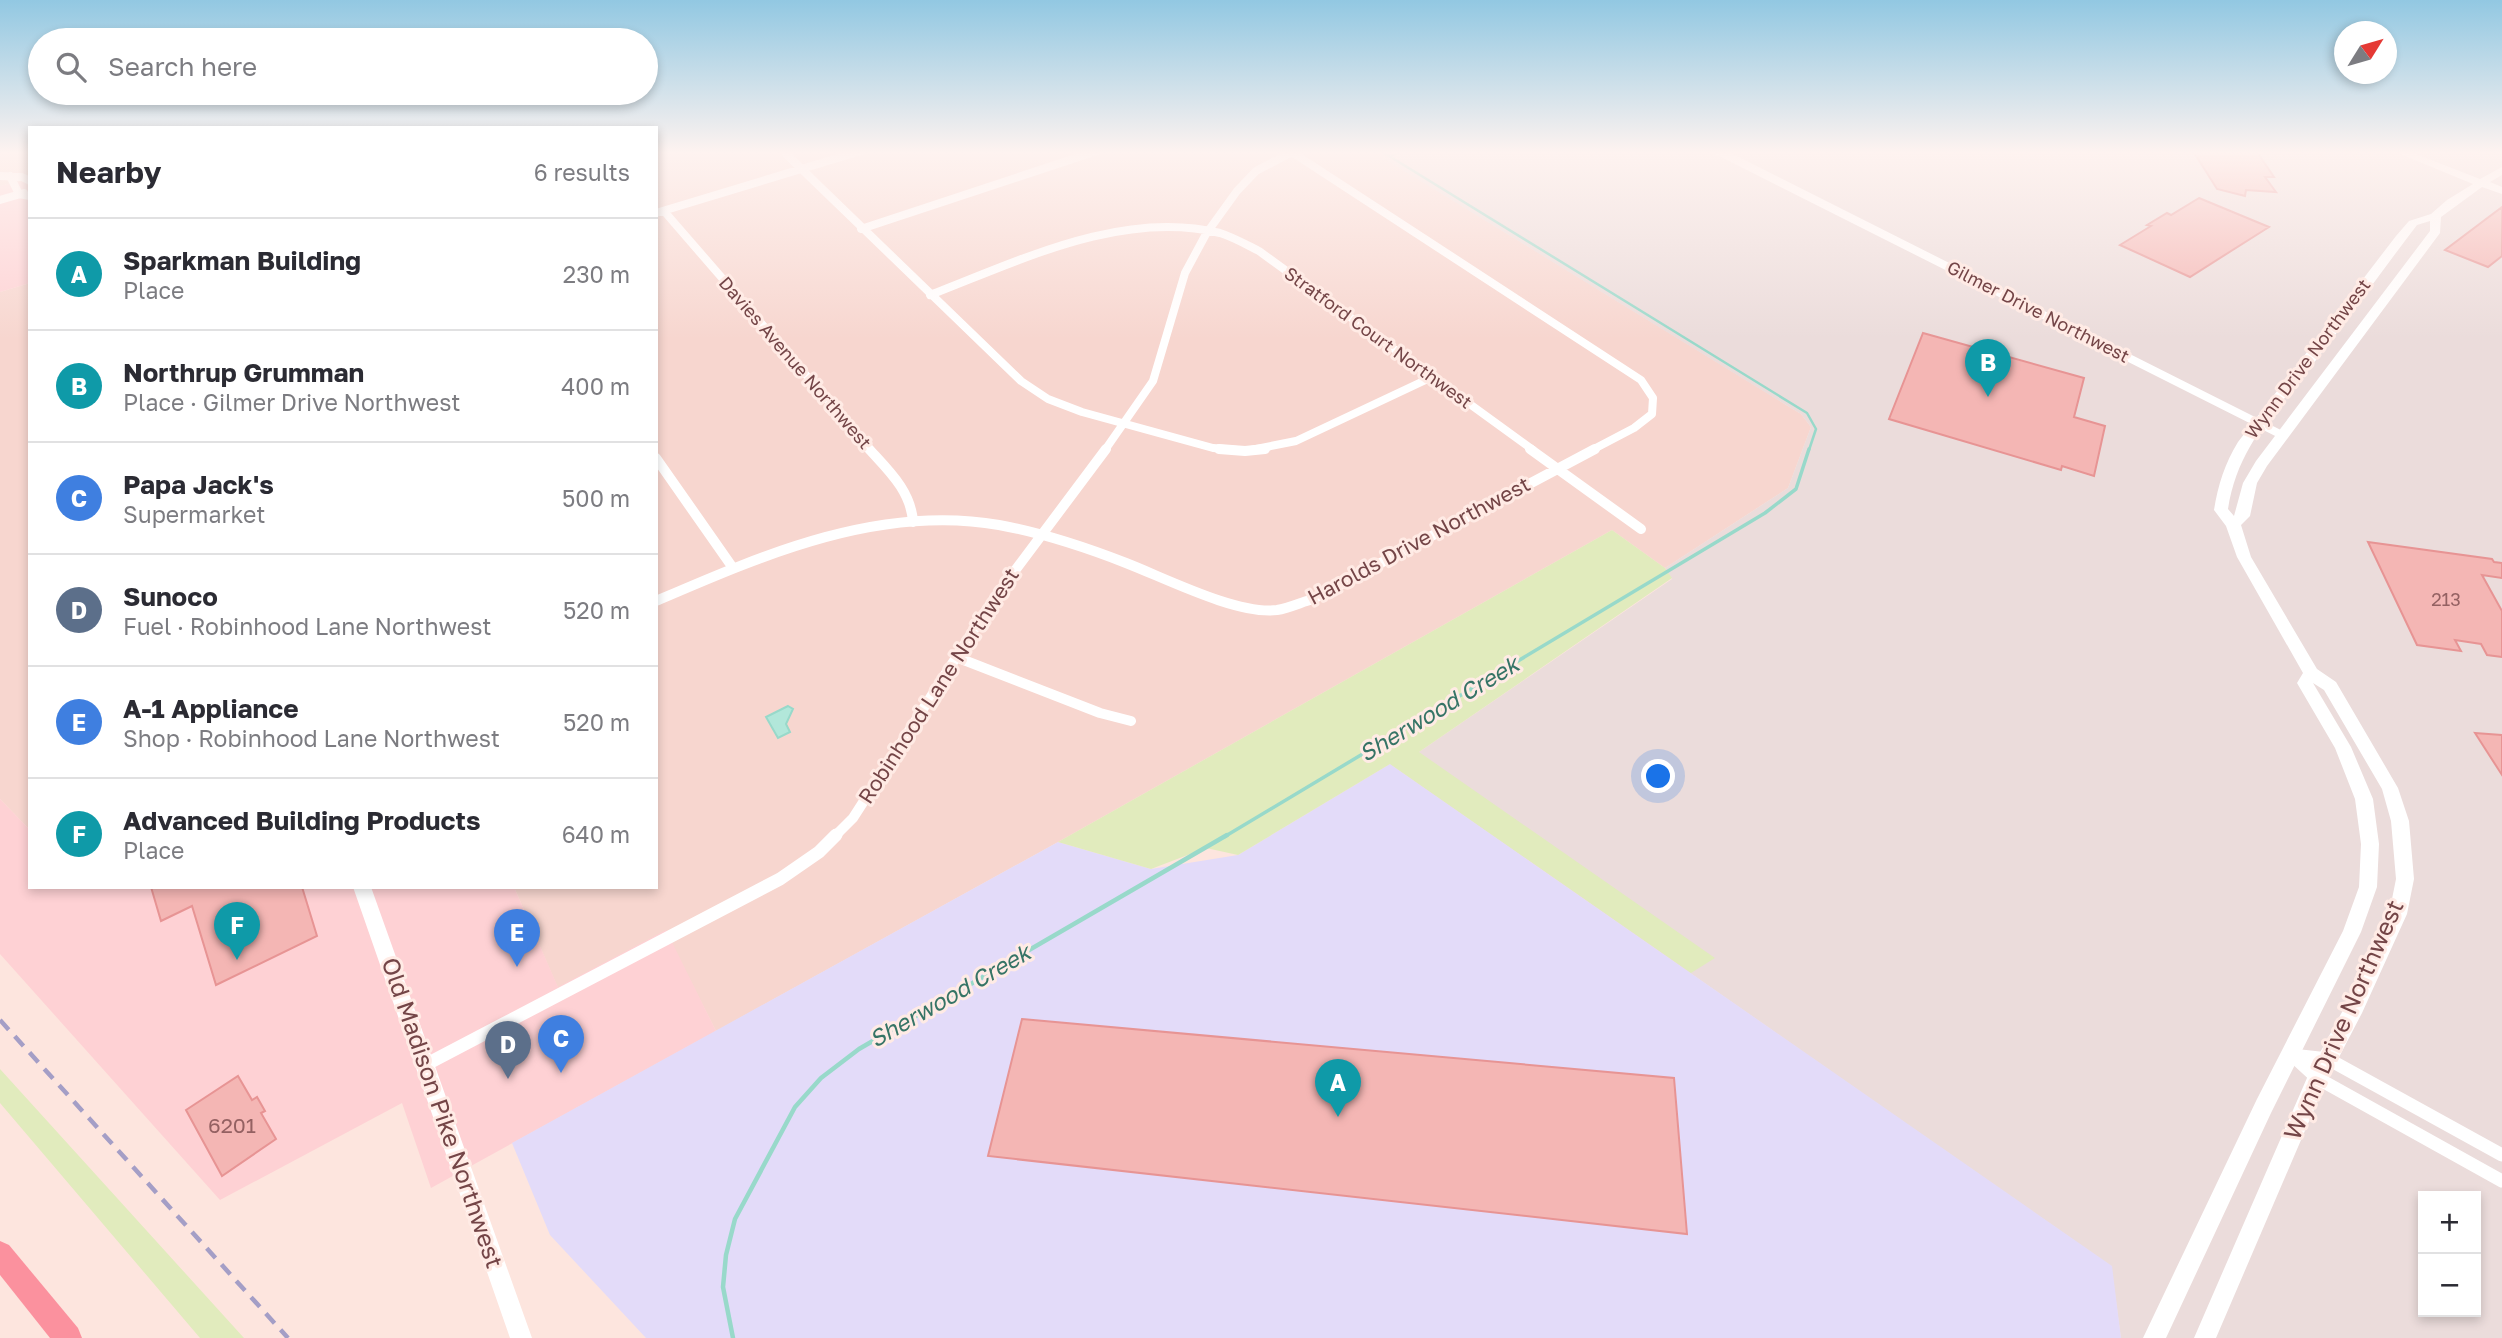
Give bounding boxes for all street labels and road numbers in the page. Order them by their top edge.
street label: Gilmer Drive Northwest [1944,256,2133,367]
street label: Stratford Court Northwest [1280,262,1477,413]
street label: Davies Avenue Northwest [715,272,877,453]
street label: Wynn Drive Northwest [2240,274,2375,443]
street label: Harolds Drive Northwest [1303,470,1534,610]
street label: Robinhood Lane Northwest [852,563,1024,808]
street label: Wynn Drive Northwest [2277,895,2409,1144]
street label: Old Madison Pike Northwest [377,953,510,1272]

